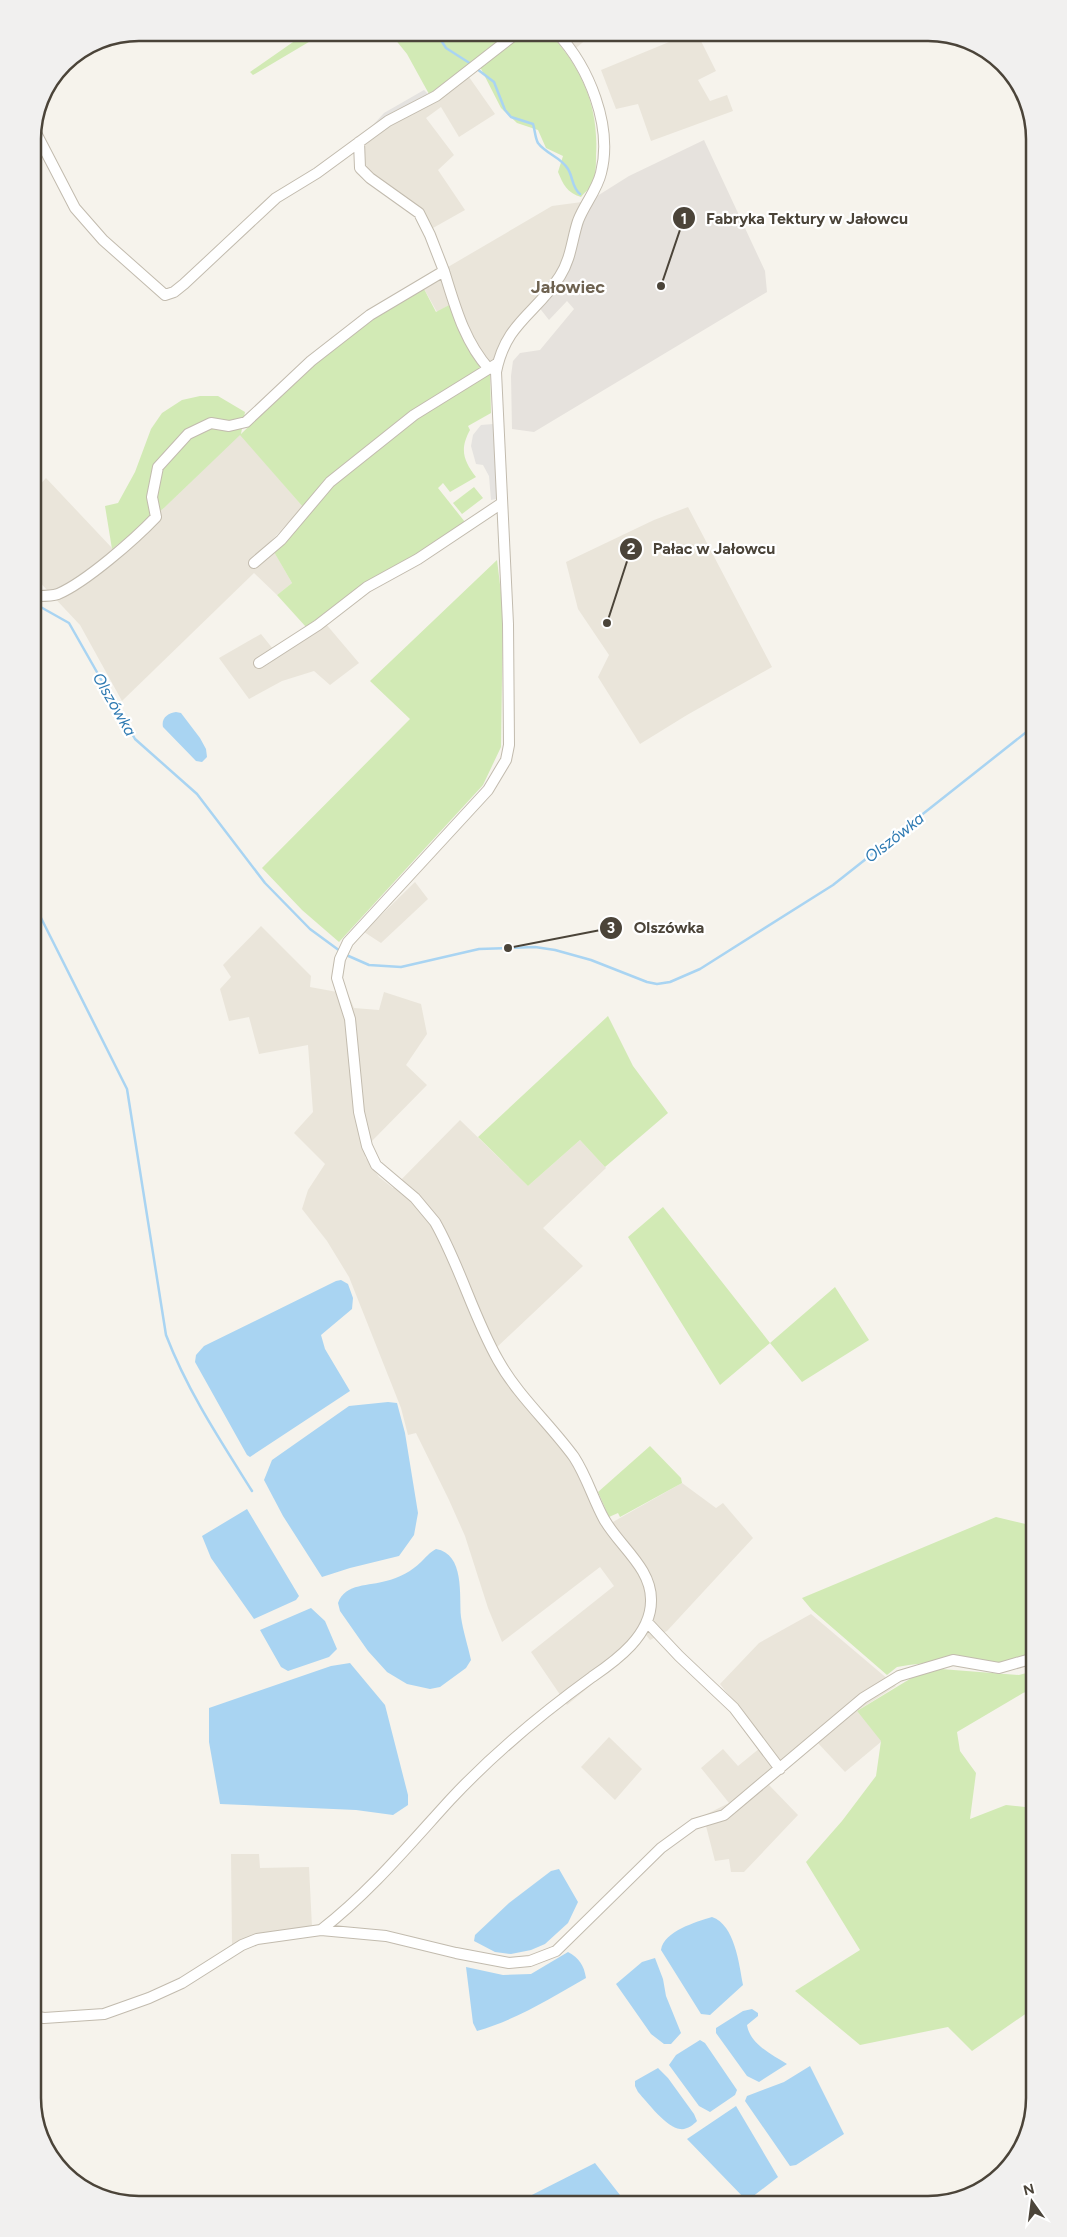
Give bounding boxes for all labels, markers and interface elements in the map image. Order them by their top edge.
callout: Fabryka Tektury w Jałowcu [671,203,918,234]
text: Fabryka Tektury w Jałowcu [706,209,908,228]
text: 1 [681,210,687,228]
district label: Jałowiec [531,276,605,298]
callout: Pałac w Jałowcu [618,533,786,564]
text: Pałac w Jałowcu [653,539,775,558]
text: 2 [627,540,636,558]
water label: Olszówka [89,669,140,739]
water label: Olszówka [861,808,928,866]
callout: Olszówka [599,912,714,943]
text: Olszówka [634,918,704,937]
text: 3 [607,919,615,937]
north arrow [1007,2177,1057,2227]
text: N [1022,2180,1036,2199]

